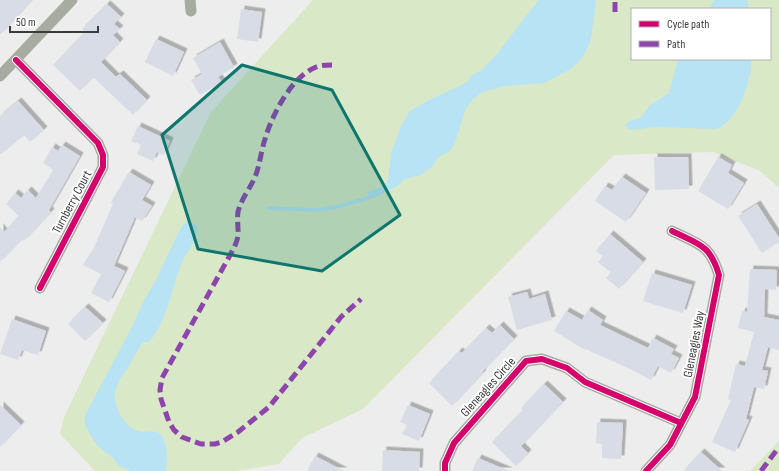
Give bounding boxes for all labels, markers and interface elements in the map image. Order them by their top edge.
scale bar [10,8,98,34]
legend [631,8,771,60]
text: 50 m [16,15,36,30]
text: Cycle path [667,17,709,32]
text: Path [667,37,685,52]
street label: Turnberry Court [49,168,95,236]
street label: Gleneagles Way [680,309,708,379]
street label: Gleneagles Circle [457,354,519,420]

